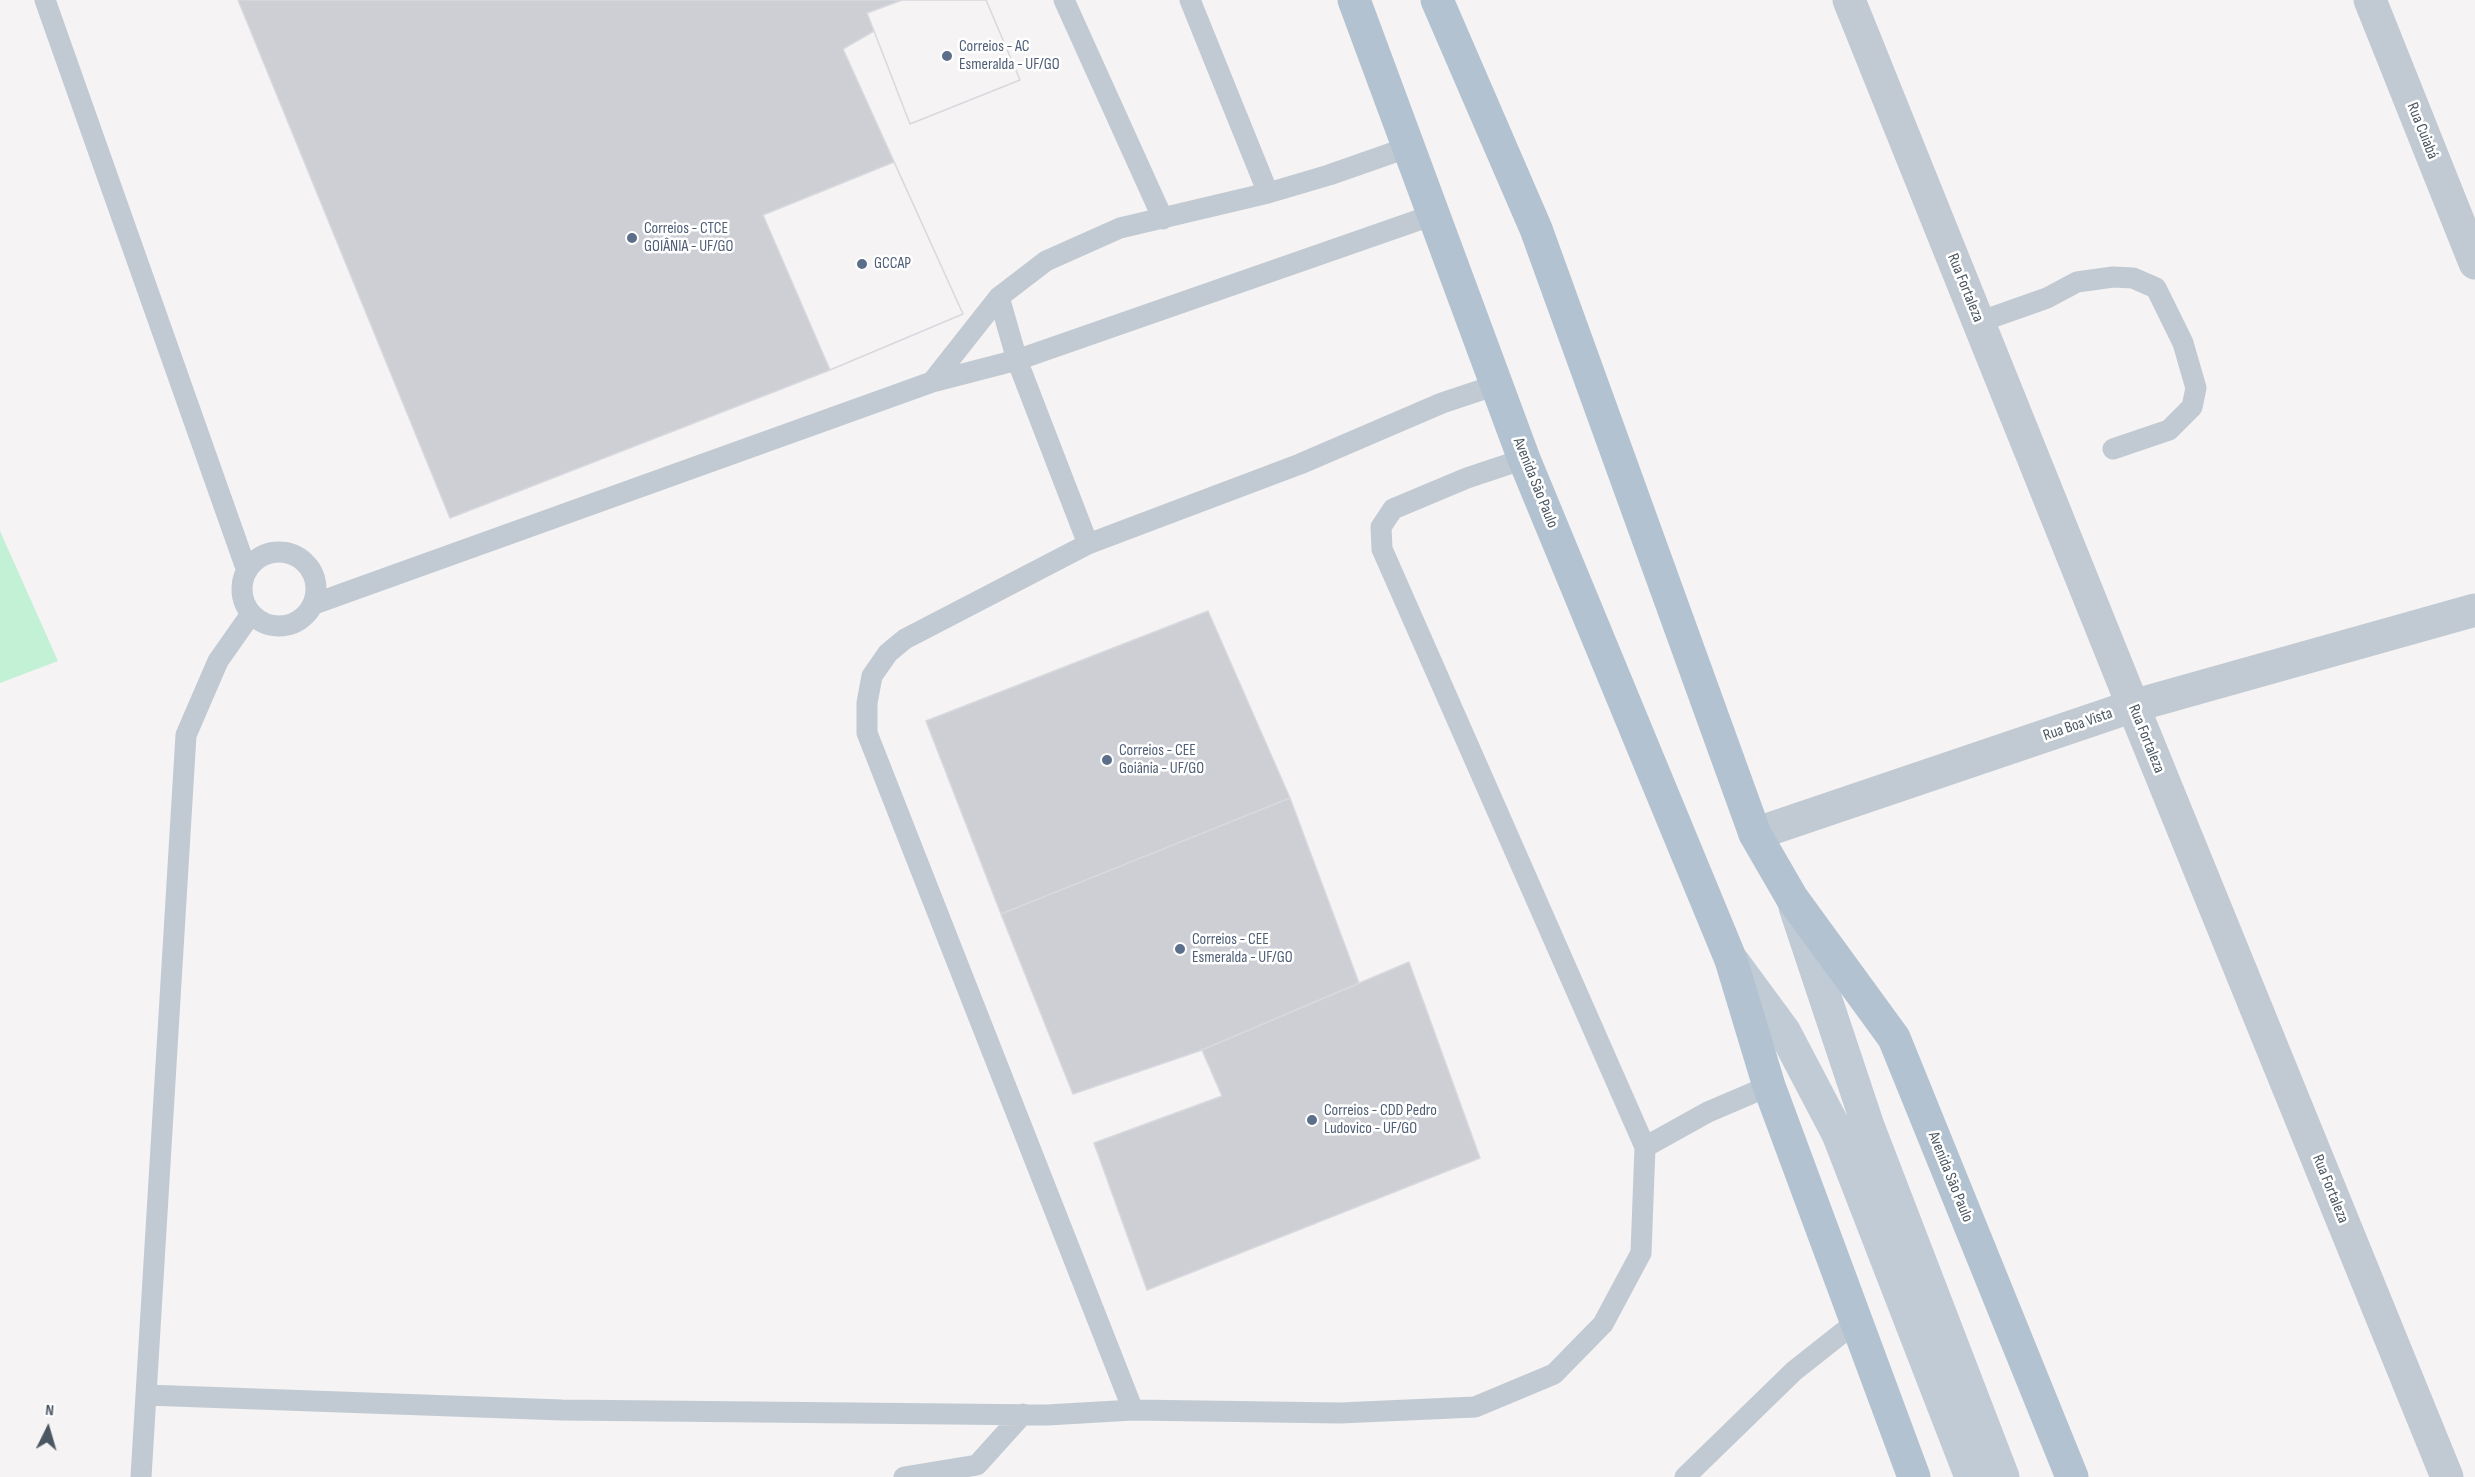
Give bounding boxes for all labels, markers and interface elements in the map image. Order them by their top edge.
place label: Correios - AC Esmeralda - UF/GO [959,37,1060,75]
marker: Correios - AC Esmeralda - UF/GO [940,49,954,63]
street label: Rua Cuiabá [2402,100,2442,162]
place label: Correios - CTCE GOIÂNIA - UF/GO [644,219,733,257]
marker: Correios - CTCE GOIÂNIA - UF/GO [625,231,639,245]
street label: Rua Fortaleza [1943,251,1987,325]
place label: GCCAP [874,254,911,274]
marker: GCCAP [855,257,869,271]
street label: Avenida São Paulo [1508,435,1562,531]
street label: Rua Fortaleza [2124,702,2168,776]
street label: Rua Boa Vista [2041,704,2115,746]
place label: Correios - CEE Goiânia - UF/GO [1119,741,1204,779]
marker: Correios - CEE Goiânia - UF/GO [1100,753,1114,767]
place label: Correios - CEE Esmeralda - UF/GO [1192,930,1293,968]
marker: Correios - CEE Esmeralda - UF/GO [1173,942,1187,956]
place label: Correios - CDD Pedro Ludovico - UF/GO [1324,1101,1437,1139]
marker: Correios - CDD Pedro Ludovico - UF/GO [1305,1113,1319,1127]
street label: Avenida São Paulo [1923,1129,1977,1225]
street label: Rua Fortaleza [2308,1152,2352,1226]
north arrow [18,1399,78,1459]
text: N [45,1401,55,1420]

